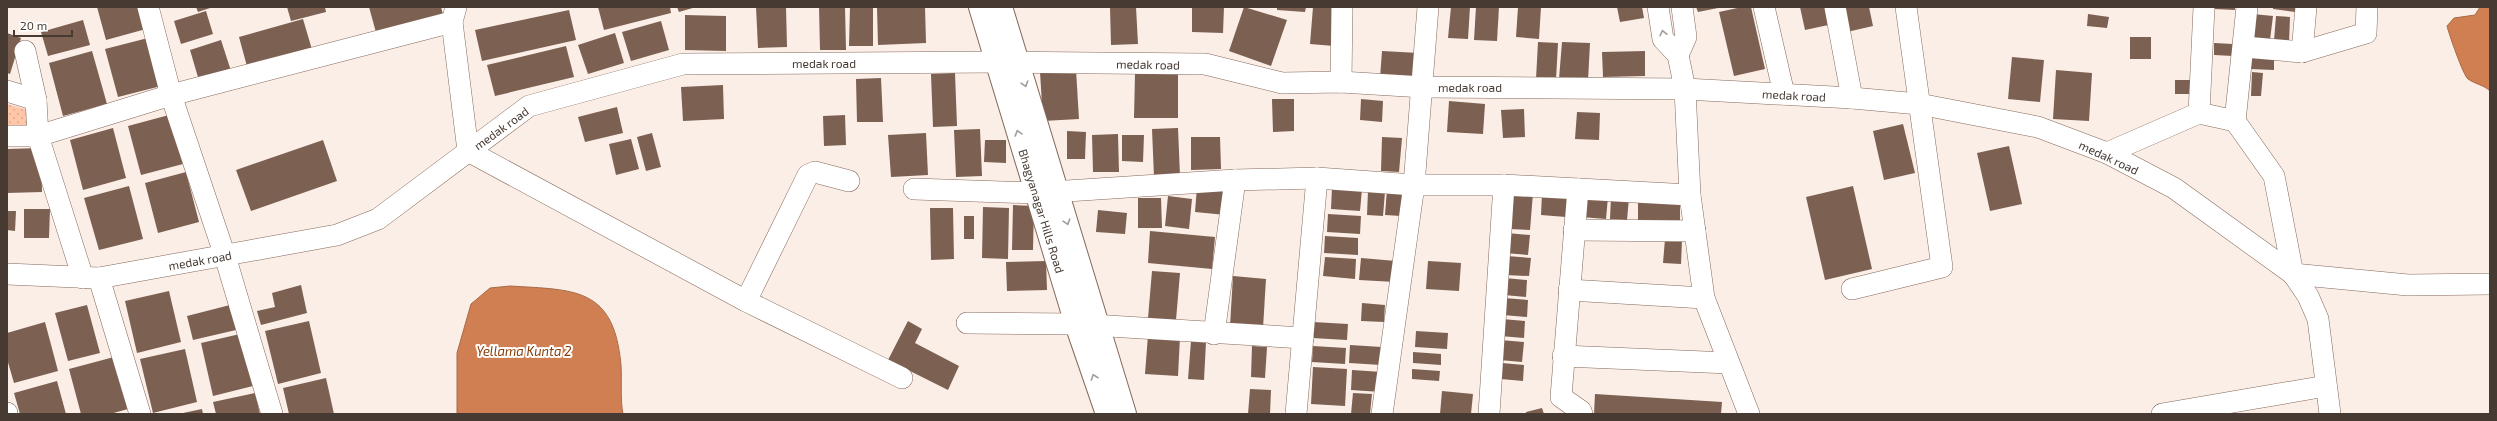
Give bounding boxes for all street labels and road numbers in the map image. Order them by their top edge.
street label: medak road [792,56,856,70]
street label: medak road [1116,56,1180,72]
street label: medak road [1438,80,1502,94]
street label: medak road [1762,86,1826,104]
street label: medak road [471,104,531,152]
street label: medak road [2077,137,2141,177]
street label: Bhagyanagar Hills Road [1016,147,1068,275]
street label: medak road [167,248,233,272]

